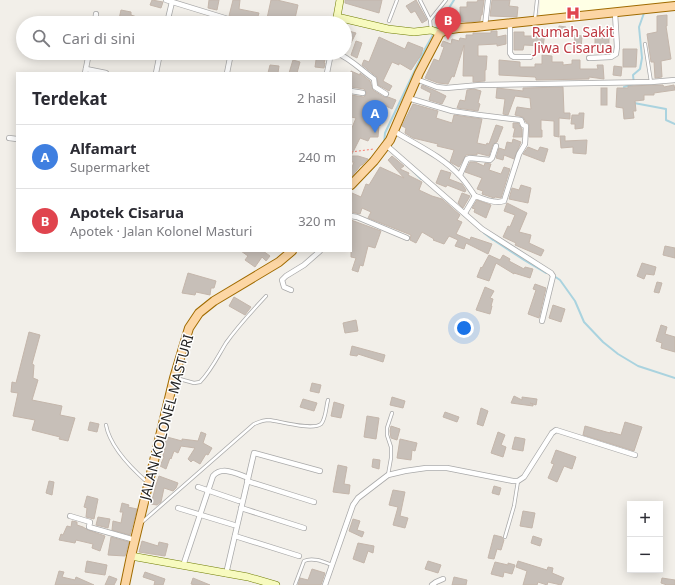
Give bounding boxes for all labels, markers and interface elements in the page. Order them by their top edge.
hospital icon: Rumah Sakit Jiwa Cisarua [565,5,581,21]
pin: B [435,7,461,40]
search box [16,16,352,60]
place label: Rumah Sakit Jiwa Cisarua [531,22,614,57]
icon: search [30,27,52,49]
text: Cari di sini [62,28,135,48]
text: Terdekat [32,87,107,110]
text: 2 hasil [297,89,336,107]
pin: A [362,100,388,133]
text: Alfamart [70,138,136,158]
text: A [41,148,50,166]
text: 240 m [298,148,336,166]
text: Supermarket [70,158,150,176]
text: Apotek Cisarua [70,202,184,222]
text: B [41,212,49,230]
text: 320 m [298,212,336,230]
text: Apotek · Jalan Kolonel Masturi [70,222,252,240]
your location [454,318,474,338]
street label: JALAN KOLONEL MASTURI [134,332,197,504]
map controls [627,501,663,573]
button: + [627,501,663,537]
button: − [627,537,663,573]

